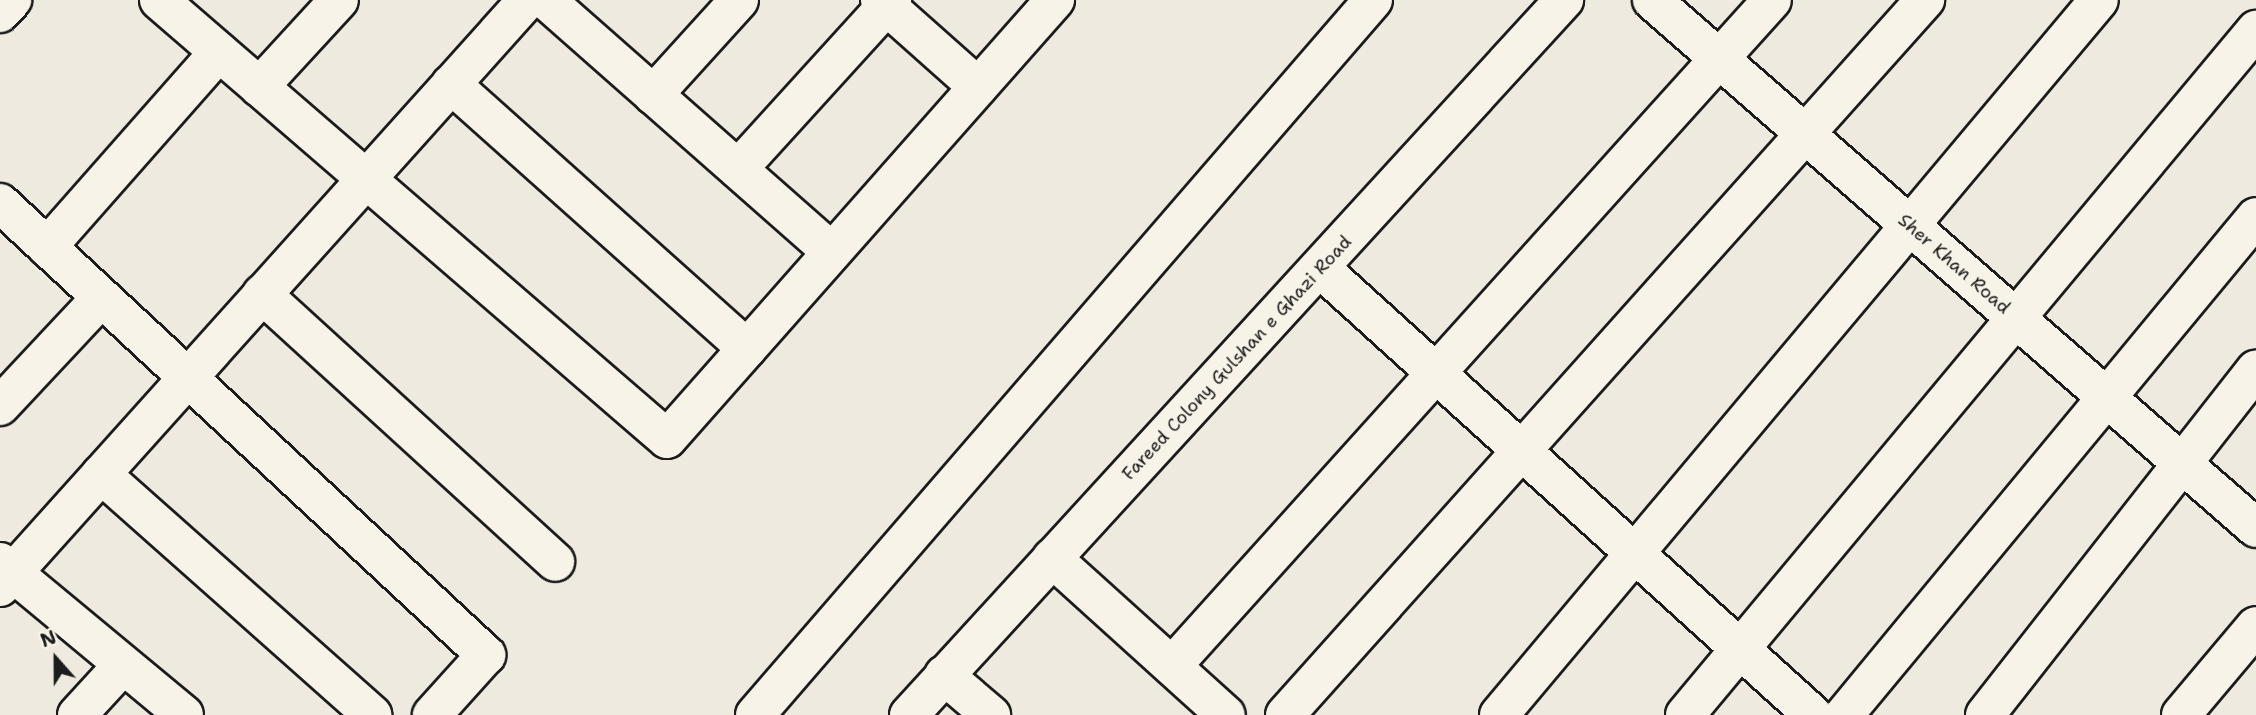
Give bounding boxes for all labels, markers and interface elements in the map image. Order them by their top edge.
street label: Sher Khan Road [1894,209,2014,319]
street label: Fareed Colony Gulshan e Ghazi Road [1118,231,1356,485]
north arrow [21,624,91,694]
text: N [37,625,60,653]

